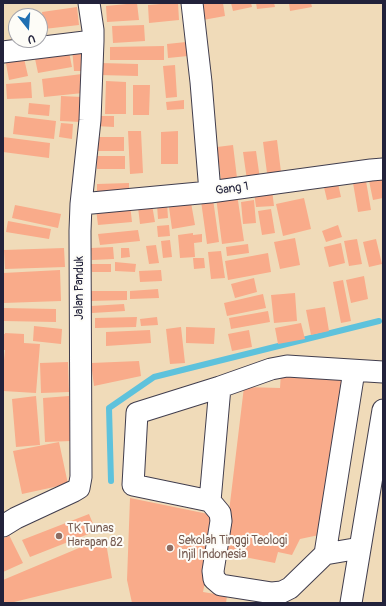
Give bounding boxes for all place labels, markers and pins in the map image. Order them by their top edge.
place label: TK Tunas Harapan 82 [67,522,123,550]
marker: TK Tunas Harapan 82 [54,531,64,541]
place label: Sekolah Tinggi Teologi Injil Indonesia [178,534,287,562]
marker: Sekolah Tinggi Teologi Injil Indonesia [165,543,175,553]

